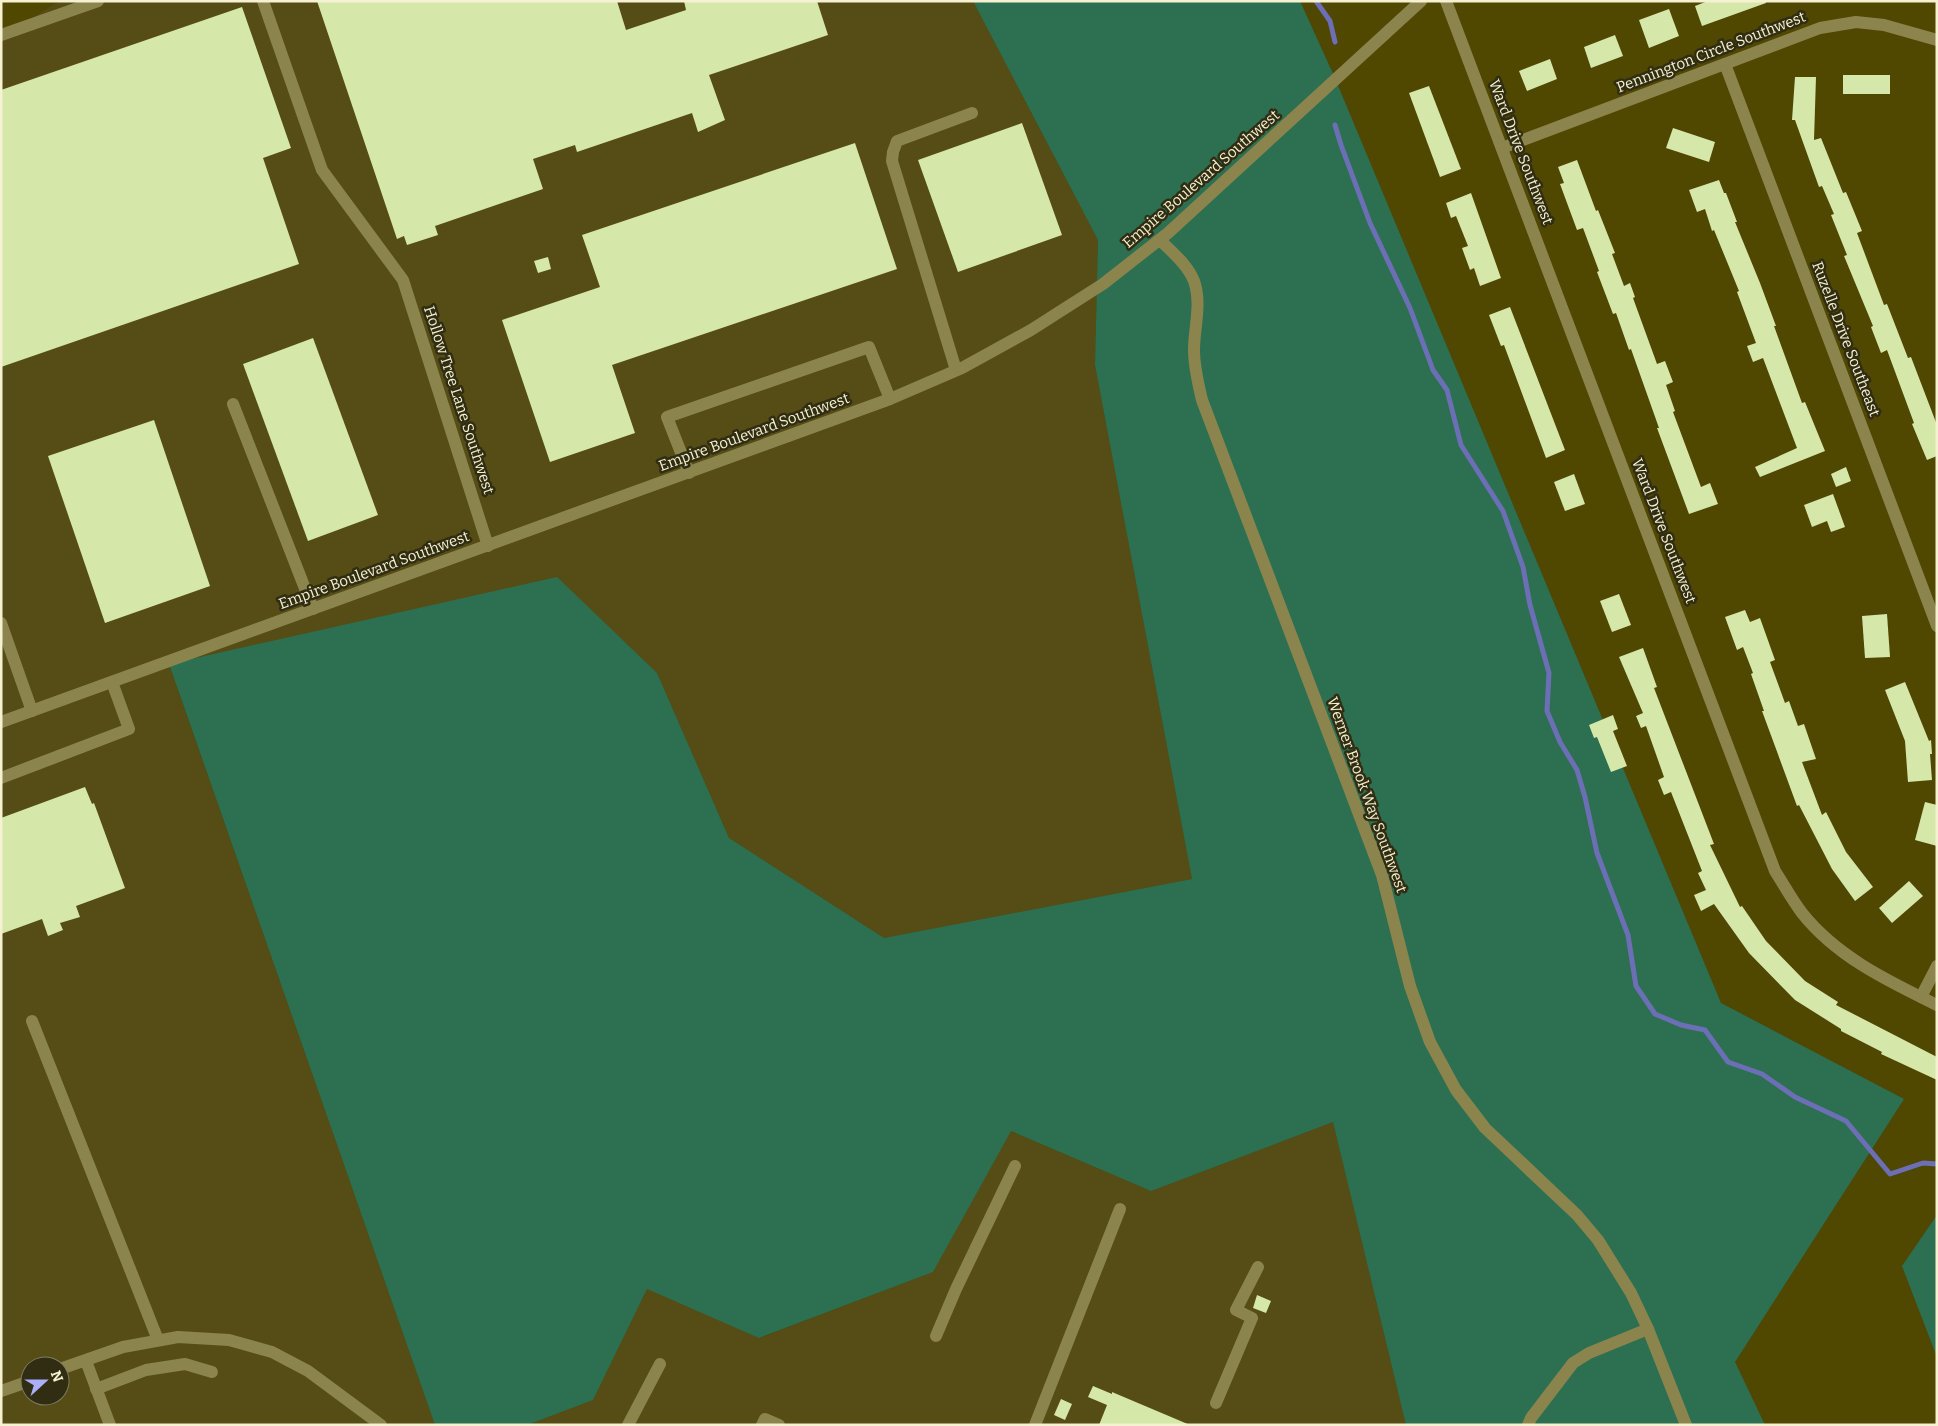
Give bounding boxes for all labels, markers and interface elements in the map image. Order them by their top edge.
street label: Pennington Circle Southwest [1614,7,1809,96]
street label: Ward Drive Southwest [1485,77,1557,228]
street label: Empire Boulevard Southwest [1119,106,1283,252]
street label: Ruzelle Drive Southeast [1808,259,1884,419]
street label: Hollow Tree Lane Southwest [420,304,498,497]
street label: Empire Boulevard Southwest [656,389,852,475]
street label: Ward Drive Southwest [1628,456,1700,607]
street label: Empire Boulevard Southwest [276,527,472,613]
street label: Werner Brook Way Southwest [1323,695,1411,896]
north arrow [20,1356,70,1406]
text: N [47,1368,67,1385]

